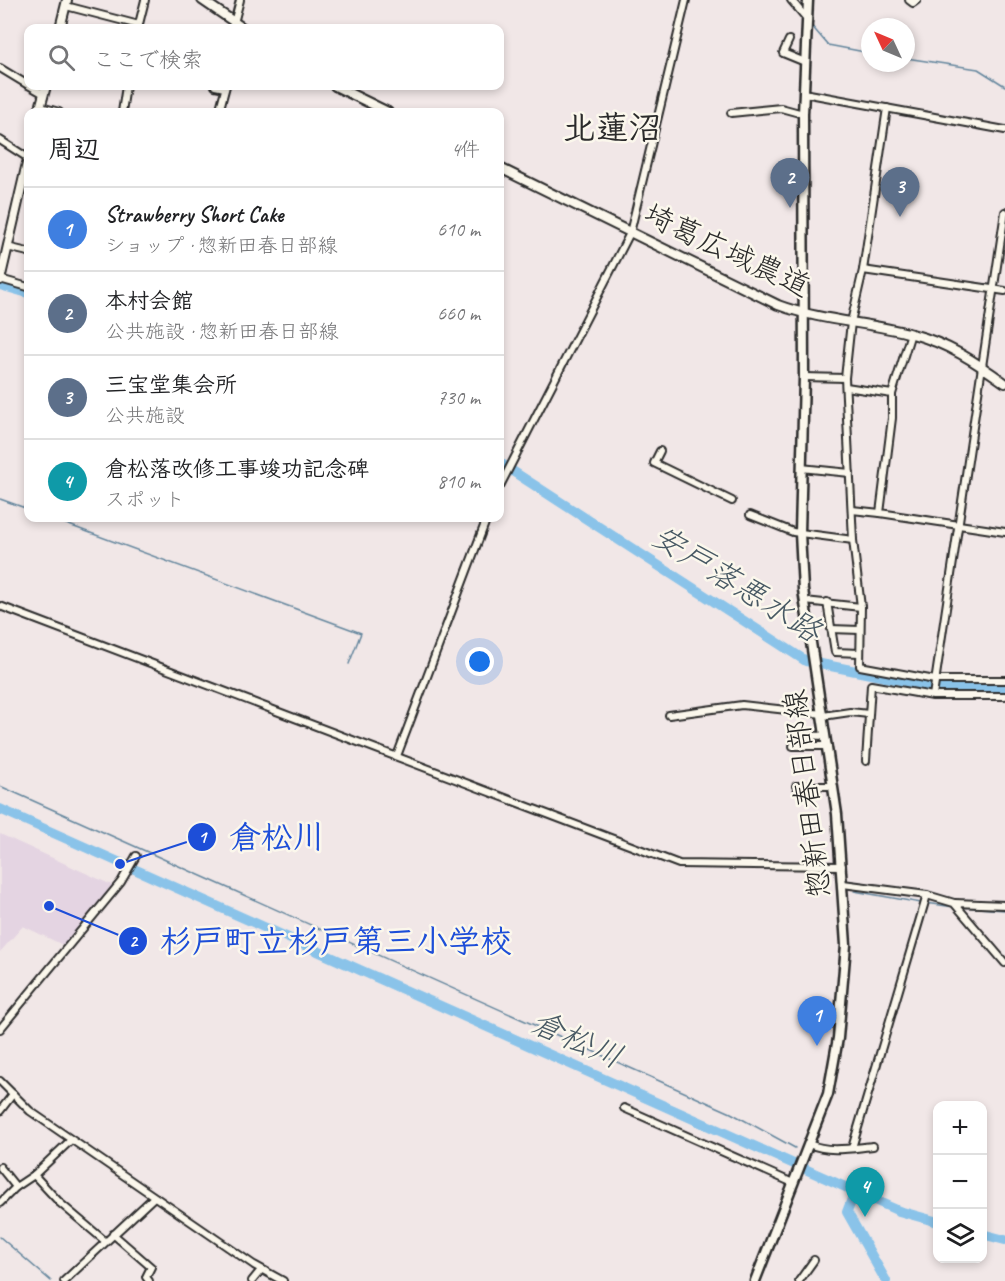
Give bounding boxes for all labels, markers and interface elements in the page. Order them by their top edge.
north arrow [861,18,915,72]
search box [24,24,504,90]
icon: search [45,41,78,74]
text: ここで検索 [93,46,203,74]
district label: 北蓮沼 [563,107,662,149]
text: 周辺 [48,133,100,166]
text: 4件 [451,137,480,162]
pin: 2 [770,158,810,208]
pin: 3 [880,168,920,217]
street label: 埼葛広域農道 [637,195,817,305]
text: Strawberry Short Cake [105,201,283,229]
text: 1 [63,217,72,242]
text: 610 m [437,217,480,242]
text: ショップ · 惣新田春日部線 [105,233,338,258]
text: 本村会館 [105,287,193,315]
text: 2 [63,301,72,326]
text: 660 m [437,301,480,326]
text: 公共施設 · 惣新田春日部線 [105,319,338,344]
text: 三宝堂集会所 [105,371,237,399]
text: 3 [63,385,72,410]
text: 730 m [437,385,480,410]
text: 公共施設 [105,403,185,428]
text: 倉松落改修工事竣功記念碑 [105,455,369,483]
text: 4 [63,469,72,494]
text: 810 m [437,469,480,494]
text: スポット [105,487,185,512]
water label: 安戸落悪水路 [644,515,831,653]
your location [465,647,494,676]
street label: 惣新田春日部線 [775,687,839,901]
callout: 倉松川 [187,812,337,862]
text: 倉松川 [229,817,325,858]
text: 1 [198,826,208,848]
callout: 杉戸町立杉戸第三小学校 [118,916,524,966]
text: 杉戸町立杉戸第三小学校 [160,921,512,962]
text: 2 [129,930,139,952]
pin: 1 [798,996,836,1046]
water label: 倉松川 [525,1001,629,1078]
map controls [933,1101,987,1263]
button: + [933,1101,987,1155]
button: − [933,1155,987,1209]
pin: 4 [846,1168,884,1217]
button: layers [933,1209,987,1263]

